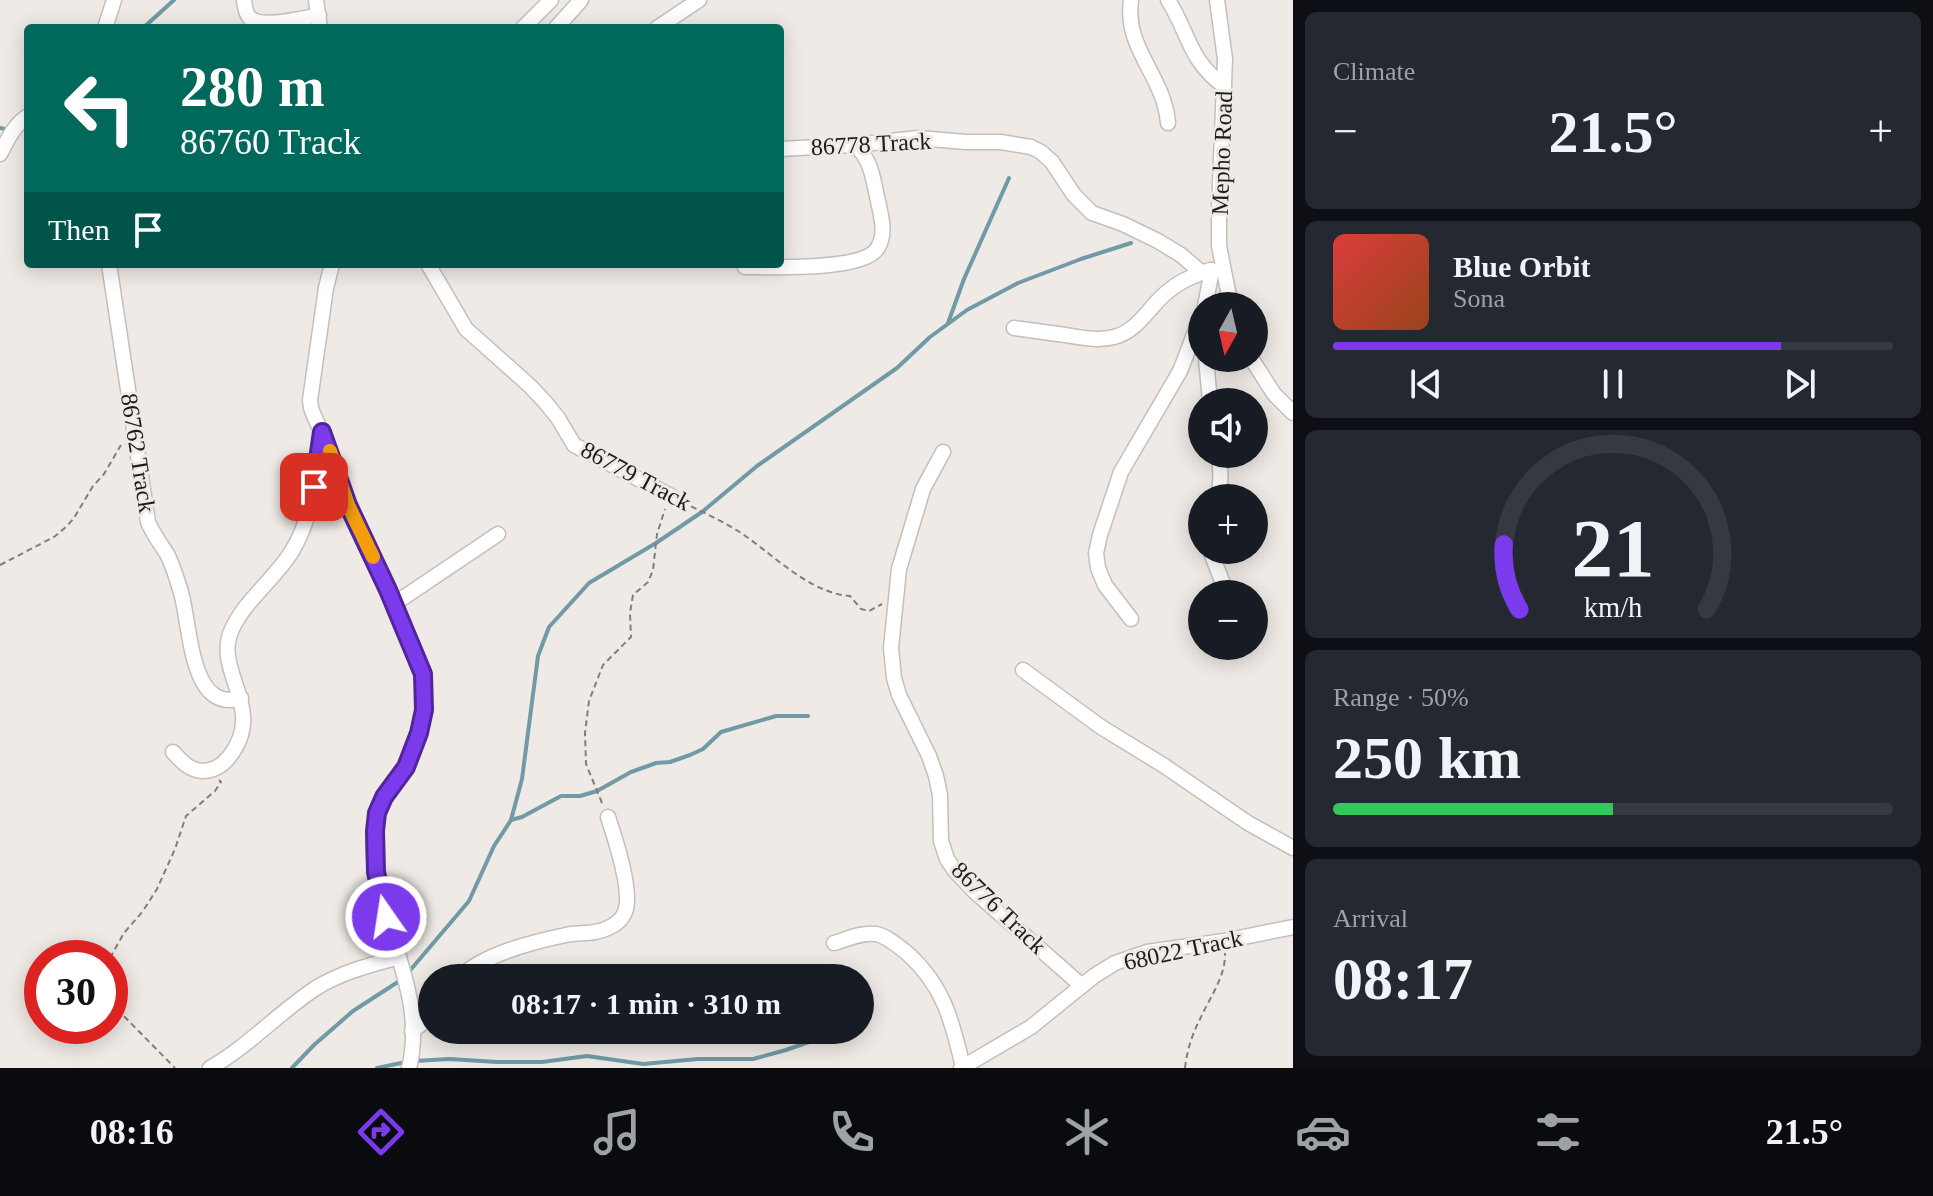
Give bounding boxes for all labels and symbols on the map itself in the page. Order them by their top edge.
street label: Mepho Road [1207,90,1237,216]
street label: 86778 Track [810,128,932,160]
north arrow [1188,292,1268,372]
street label: 86762 Track [116,391,160,515]
street label: 86779 Track [577,436,695,516]
pin [280,453,348,521]
street label: 86776 Track [947,857,1051,959]
position arrow [344,875,428,959]
street label: 68022 Track [1121,925,1245,975]
speed limit sign: 30 [24,940,128,1044]

